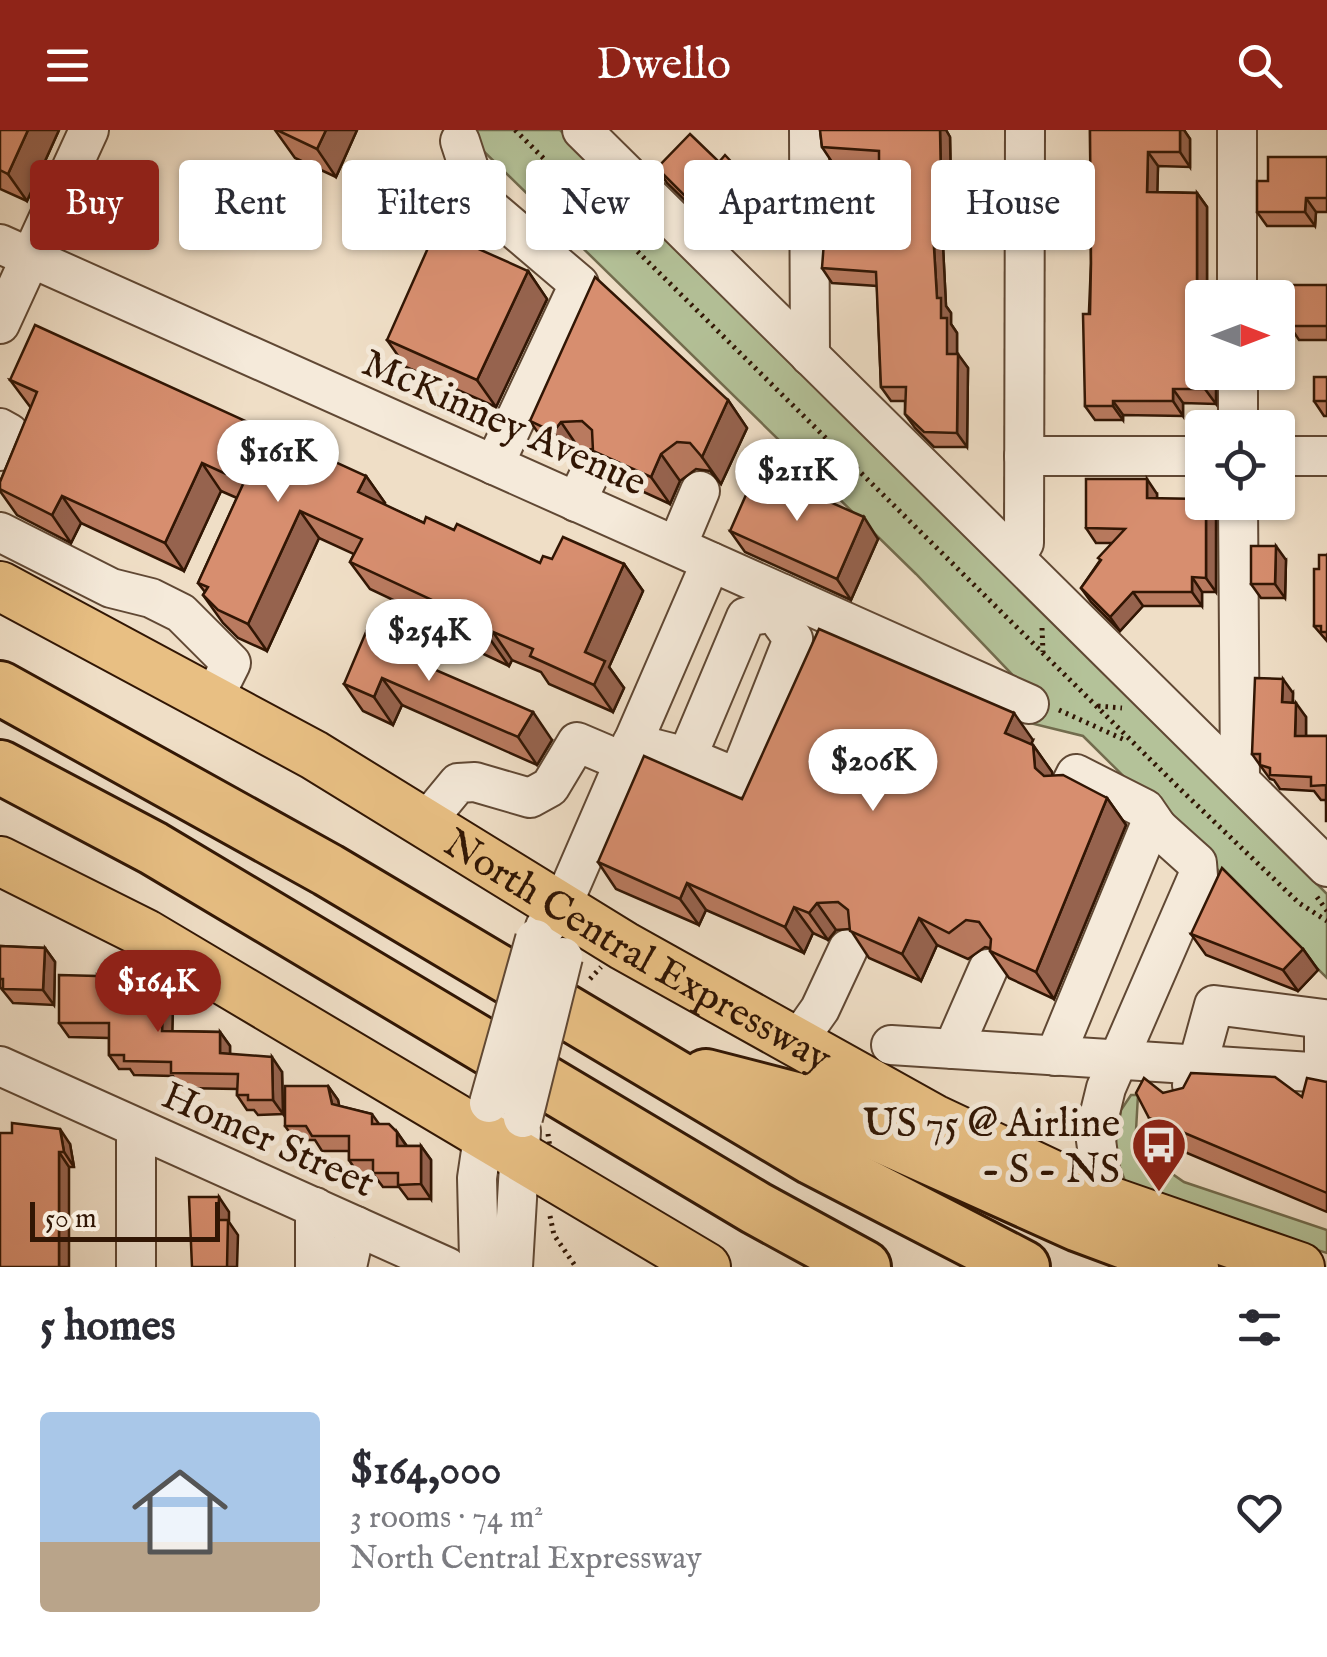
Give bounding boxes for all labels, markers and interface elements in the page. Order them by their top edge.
text: Dwello [596,37,731,94]
icon: menu [40,38,95,93]
icon: search [1232,38,1287,93]
chip: Buy [30,160,159,250]
chip: Rent [179,160,322,250]
chip: Filters [342,160,506,250]
chip: New [526,160,664,250]
chip: Apartment [684,160,911,250]
chip: House [931,160,1095,250]
north arrow [1185,280,1295,390]
map controls [1185,280,1295,520]
street label: McKinney Avenue [354,339,653,510]
button: locate [1185,410,1295,520]
pin: $161K [208,420,348,505]
text: $161K [239,432,317,473]
pin: $211K [727,439,867,524]
text: $211K [757,451,837,492]
pin: $254K [359,599,499,684]
text: $254K [388,611,470,652]
pin: $206K [803,729,943,814]
text: $206K [830,741,916,782]
street label: North Central Expressway [434,819,839,1086]
pin: $164K [88,950,228,1035]
text: $164K [117,962,199,1003]
street label: Homer Street [153,1072,382,1211]
place label: US 75 @ Airline - S - NS [863,1100,1120,1197]
bus stop icon: US 75 @ Airline - S - NS [1129,1115,1189,1194]
scale bar [30,1197,220,1242]
text: 50 m [45,1202,97,1237]
icon: filters [1232,1300,1287,1355]
text: 5 homes [40,1301,176,1354]
text: $164,000 [350,1445,501,1498]
icon: home [120,1452,240,1572]
icon: heart [1232,1485,1287,1540]
text: 3 rooms · 74 m² [350,1498,543,1539]
text: North Central Expressway [350,1539,702,1580]

